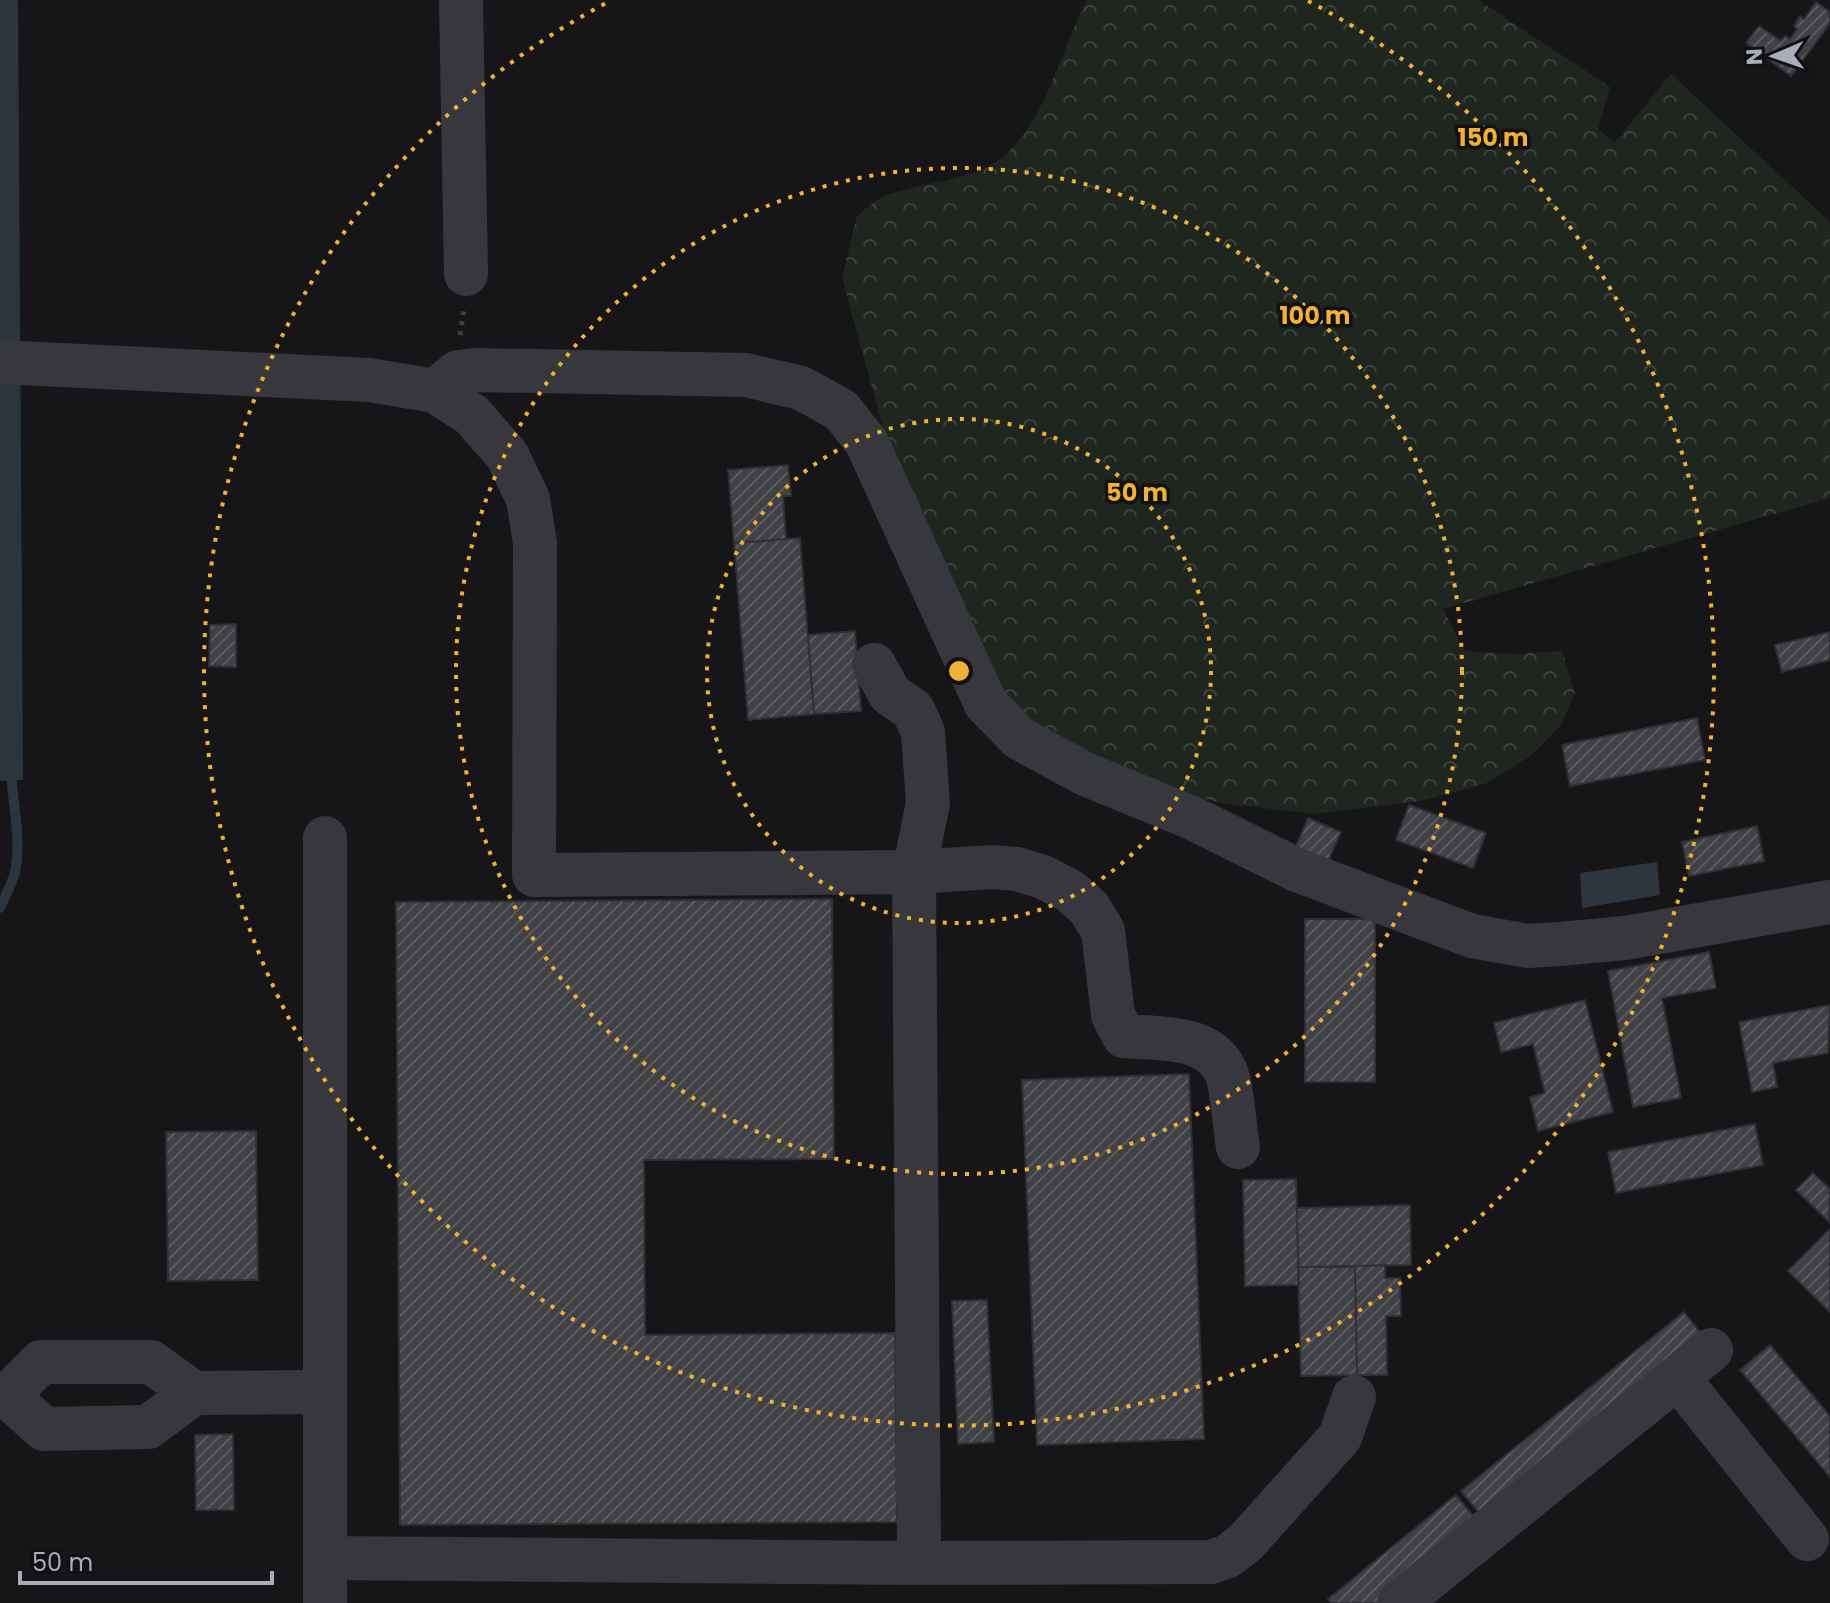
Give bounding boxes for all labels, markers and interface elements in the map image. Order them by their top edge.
north arrow [1734,16,1814,96]
text: N [1739,48,1770,65]
text: 150 m [1458,121,1528,154]
text: 100 m [1280,299,1350,332]
text: 50 m [1106,476,1168,509]
centre of rings [945,657,973,685]
scale bar [20,1535,272,1585]
text: 50 m [32,1546,93,1579]

